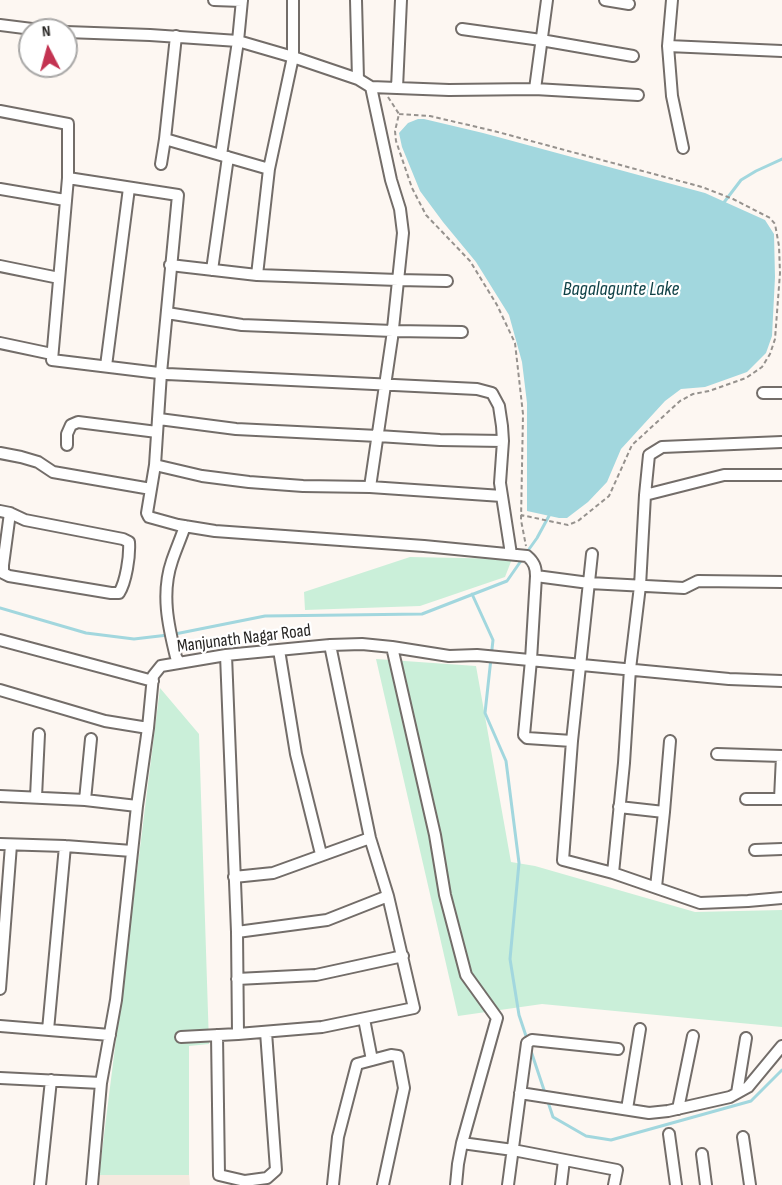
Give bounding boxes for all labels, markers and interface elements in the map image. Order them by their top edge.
north arrow [18,18,78,78]
text: N [41,22,52,41]
water label: Bagalagunte Lake [563,278,679,302]
street label: Manjunath Nagar Road [176,620,312,658]

